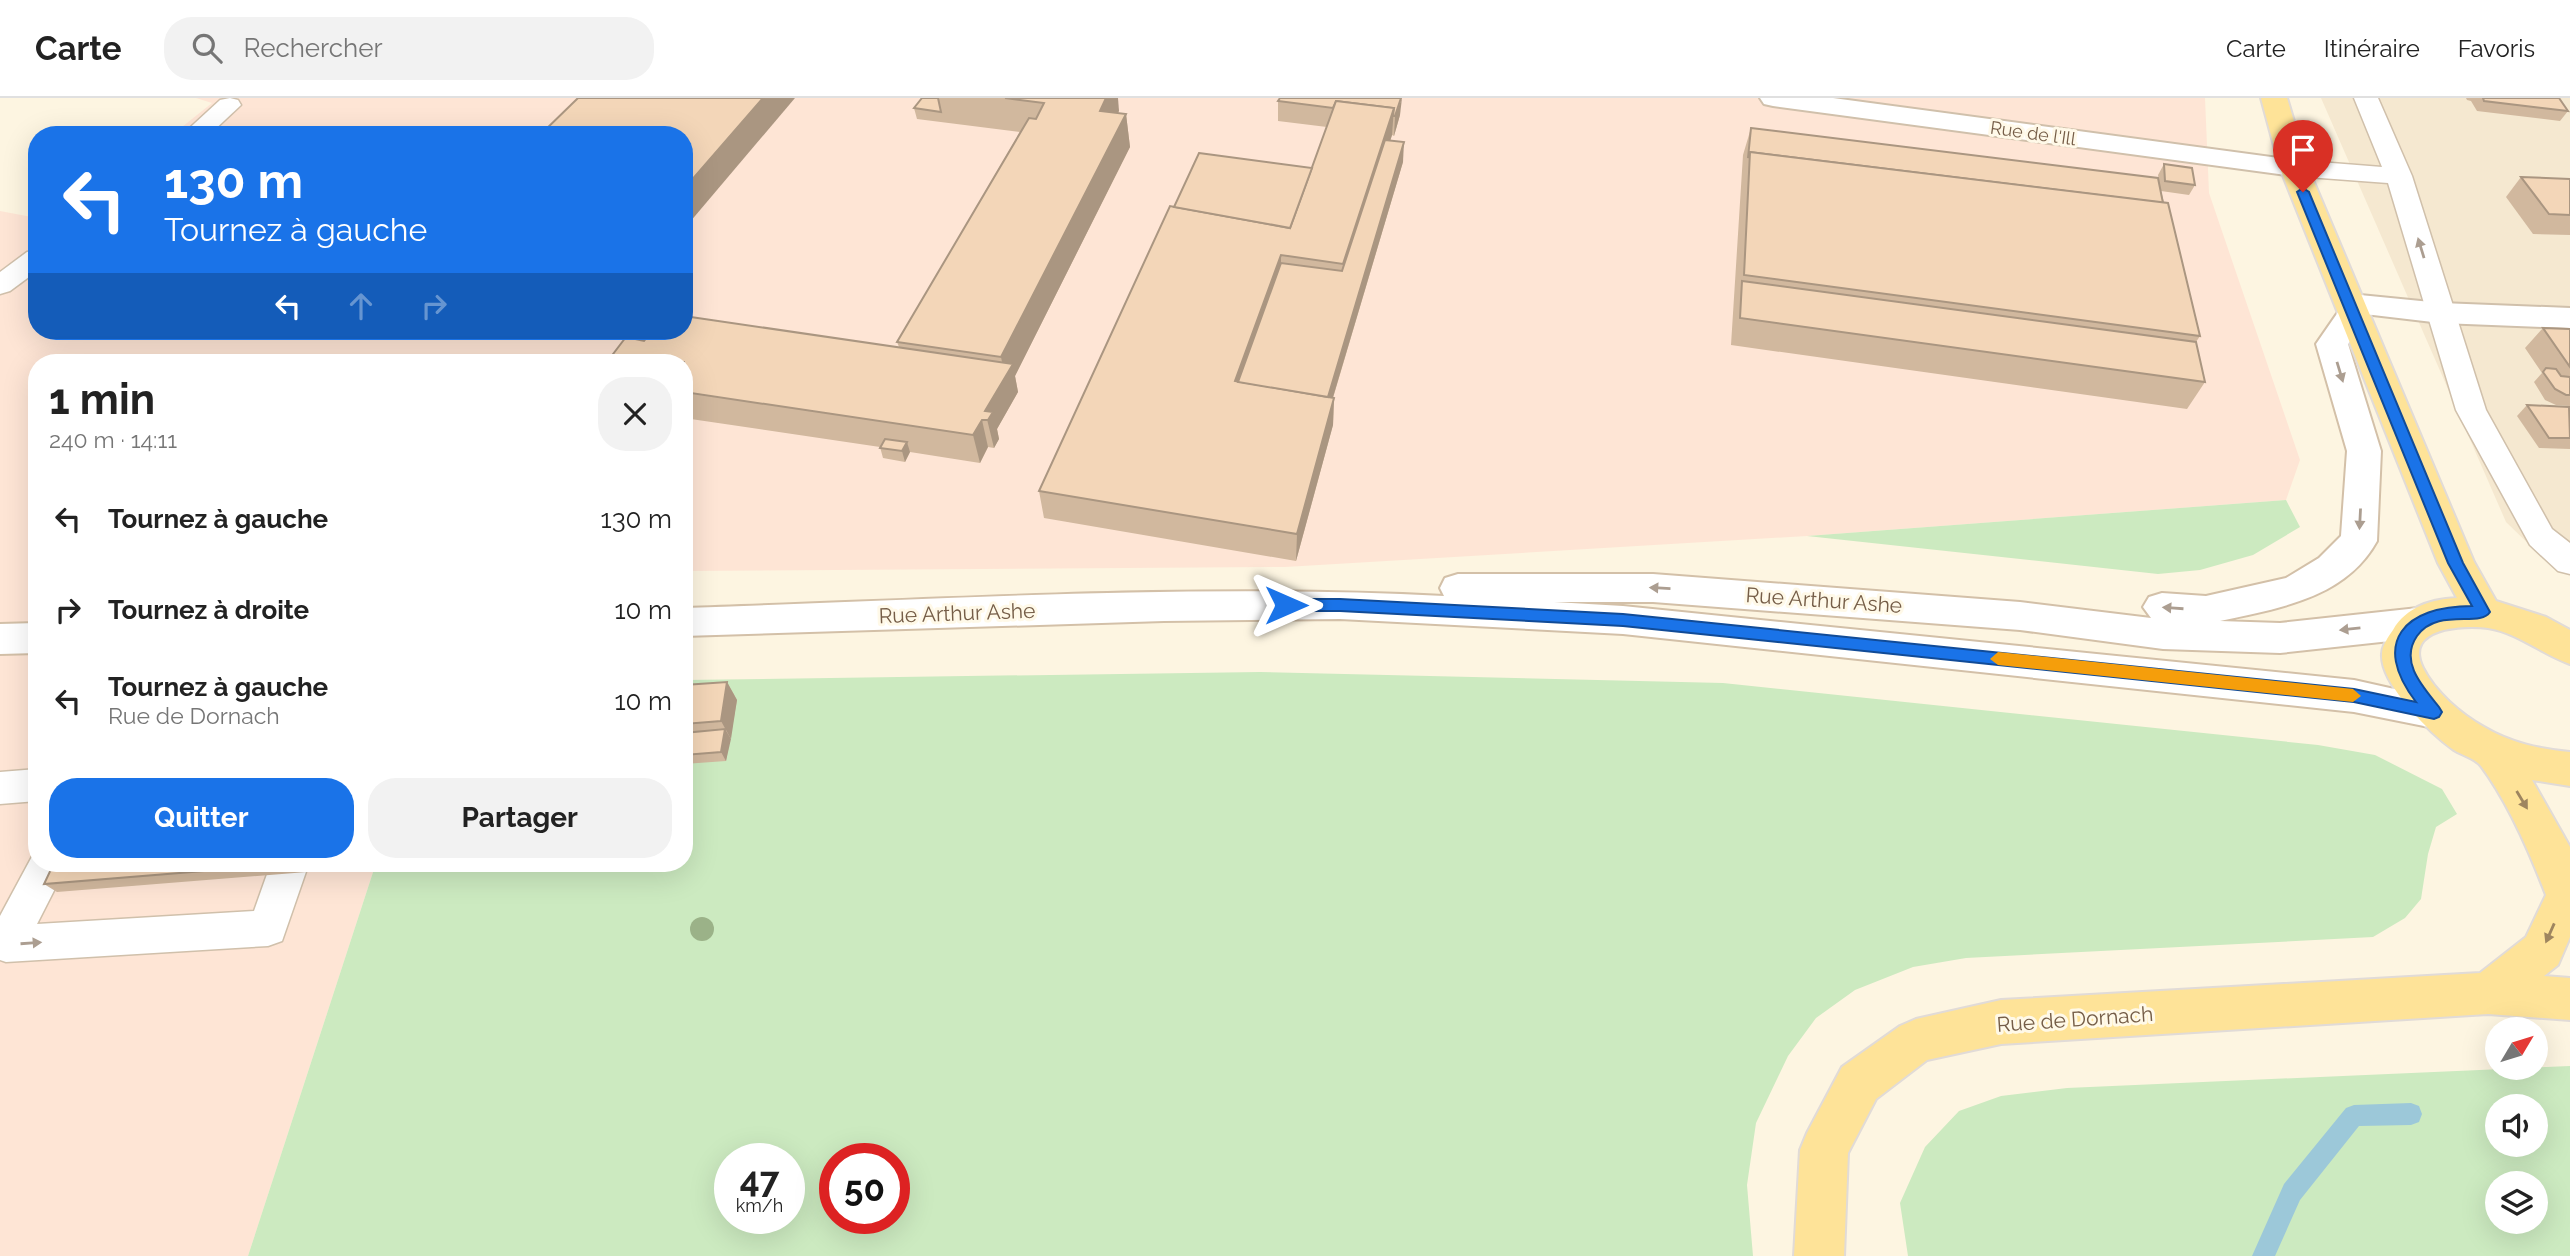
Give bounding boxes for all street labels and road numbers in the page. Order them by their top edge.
street label: Rue de l'Ill [1989,117,2077,149]
street label: Rue Arthur Ashe [1745,582,1903,618]
street label: Rue Arthur Ashe [878,598,1036,628]
street label: Rue de Dornach [1996,1001,2154,1037]

